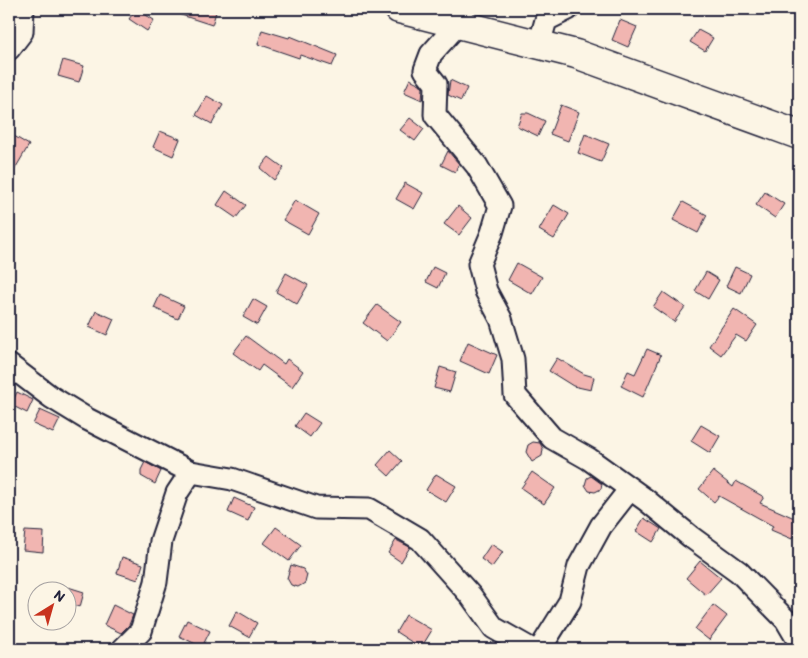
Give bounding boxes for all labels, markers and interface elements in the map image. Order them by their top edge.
north arrow [28,580,78,630]
text: N [51,586,68,606]

